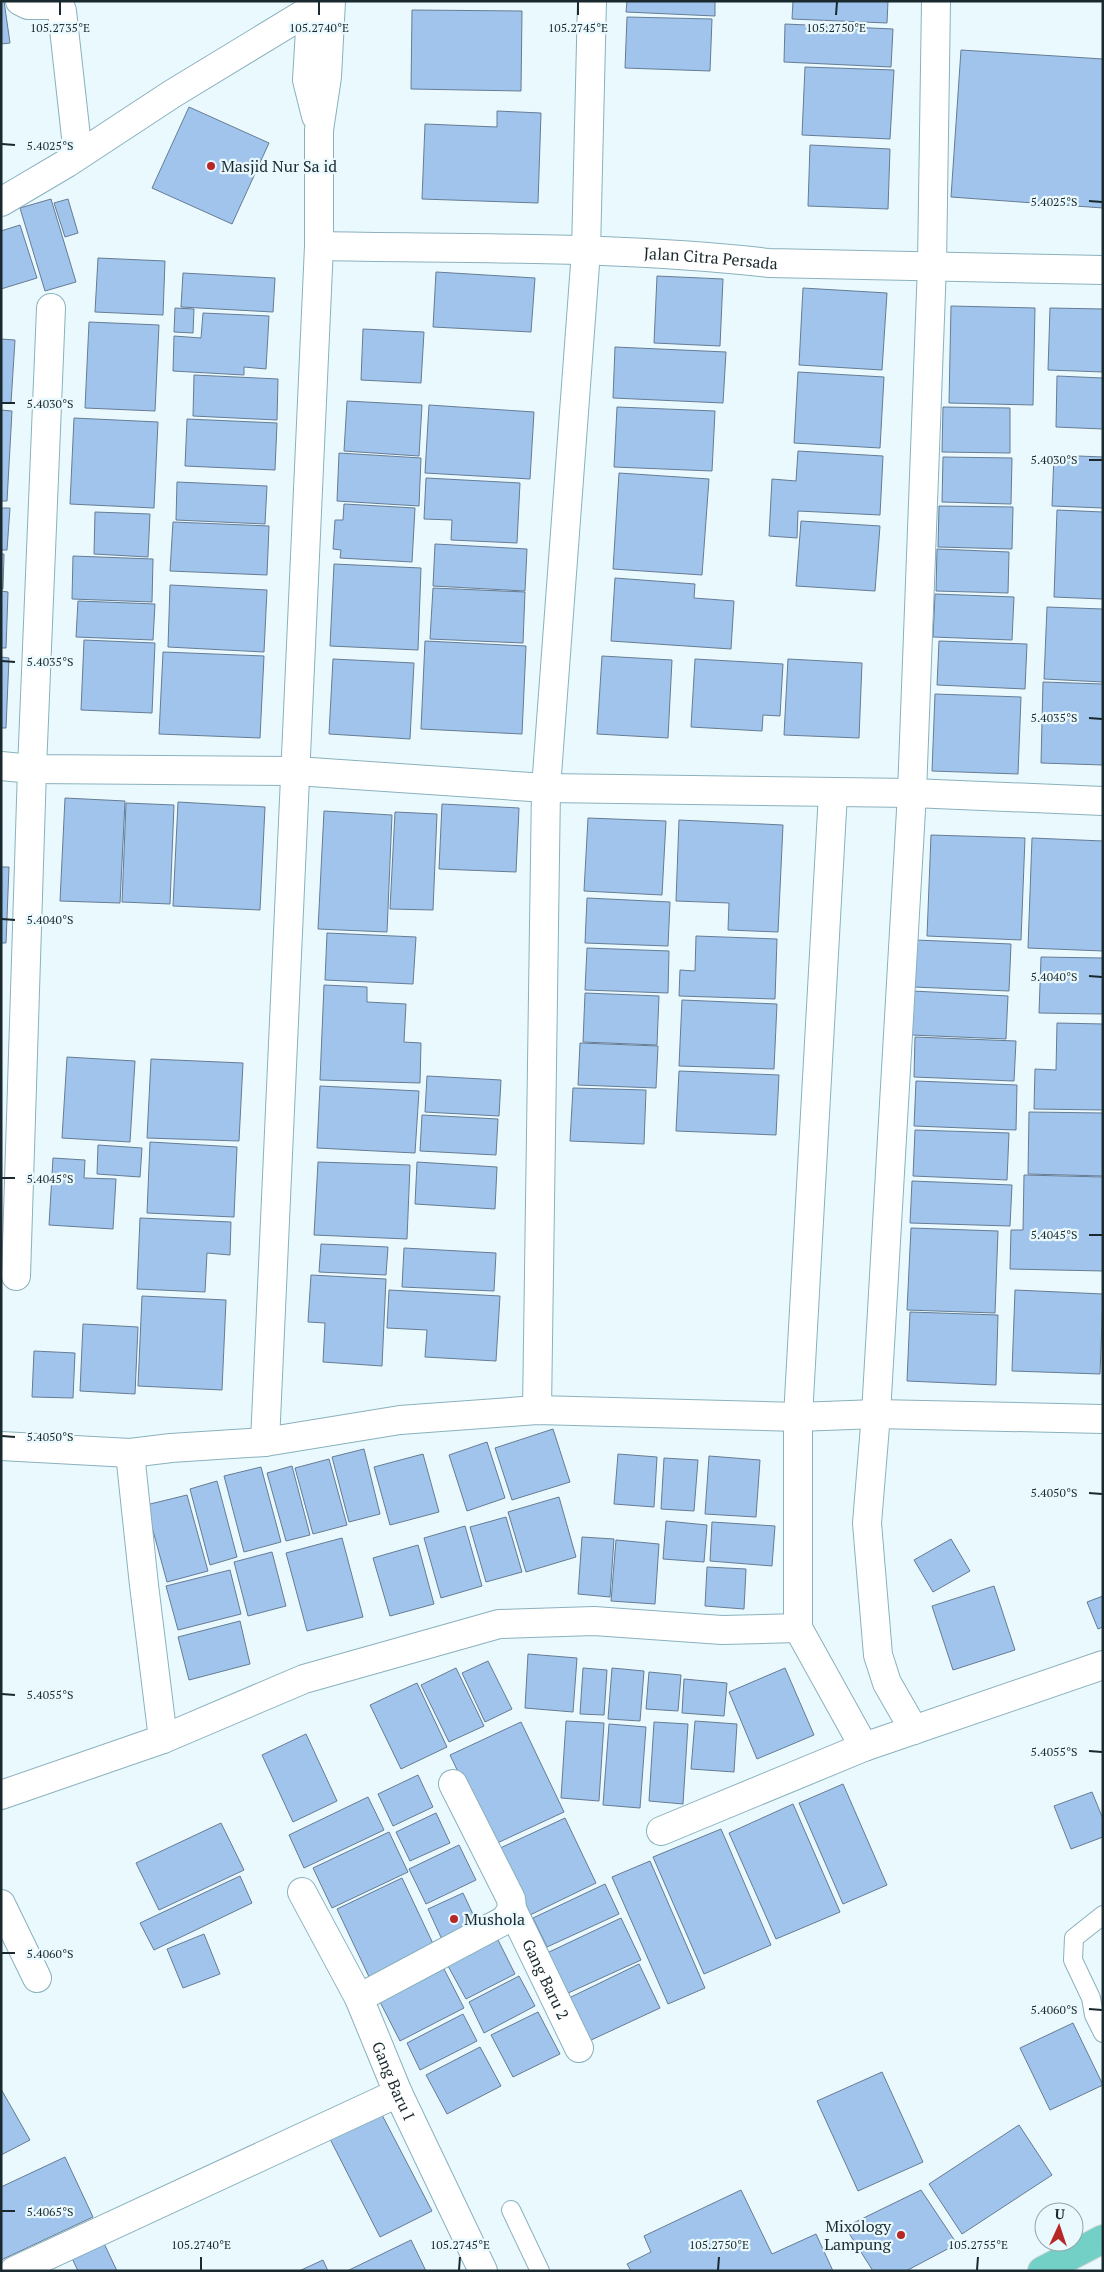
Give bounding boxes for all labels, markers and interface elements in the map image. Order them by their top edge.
text: 105.2735°E [30,20,90,35]
text: 105.2740°E [289,20,349,35]
text: 105.2745°E [548,20,608,35]
text: 105.2750°E [806,20,866,35]
text: 5.4025°S [27,138,73,153]
place label: Masjid Nur Sa id [221,155,337,177]
marker: Masjid Nur Sa id [205,160,217,172]
text: 5.4025°S [1031,194,1077,209]
street label: Jalan Citra Persada [643,242,778,274]
text: 5.4030°S [27,396,73,411]
text: 5.4030°S [1031,452,1077,467]
text: 5.4035°S [27,654,73,669]
text: 5.4035°S [1031,710,1077,725]
text: 5.4040°S [27,912,73,927]
text: 5.4040°S [1031,969,1077,984]
text: 5.4045°S [27,1171,73,1186]
text: 5.4045°S [1031,1227,1077,1242]
text: 5.4050°S [27,1429,73,1444]
text: 5.4050°S [1031,1485,1077,1500]
text: 5.4055°S [27,1687,73,1702]
text: 5.4055°S [1031,1744,1077,1759]
place label: Mushola [464,1908,525,1930]
marker: Mushola [448,1913,460,1925]
street label: Gang Baru 2 [517,1935,575,2023]
text: 5.4060°S [27,1946,73,1961]
text: 5.4060°S [1031,2002,1077,2017]
street label: Gang Baru I [367,2038,420,2124]
north arrow [1034,2202,1084,2252]
text: 5.4065°S [27,2204,73,2219]
text: U [1054,2204,1065,2223]
place label: Mixology Lampung [824,2215,892,2255]
marker: Mixology Lampung [895,2229,907,2241]
text: 105.2740°E [171,2237,231,2252]
text: 105.2745°E [430,2237,490,2252]
text: 105.2750°E [689,2237,749,2252]
text: 105.2755°E [948,2237,1008,2252]

